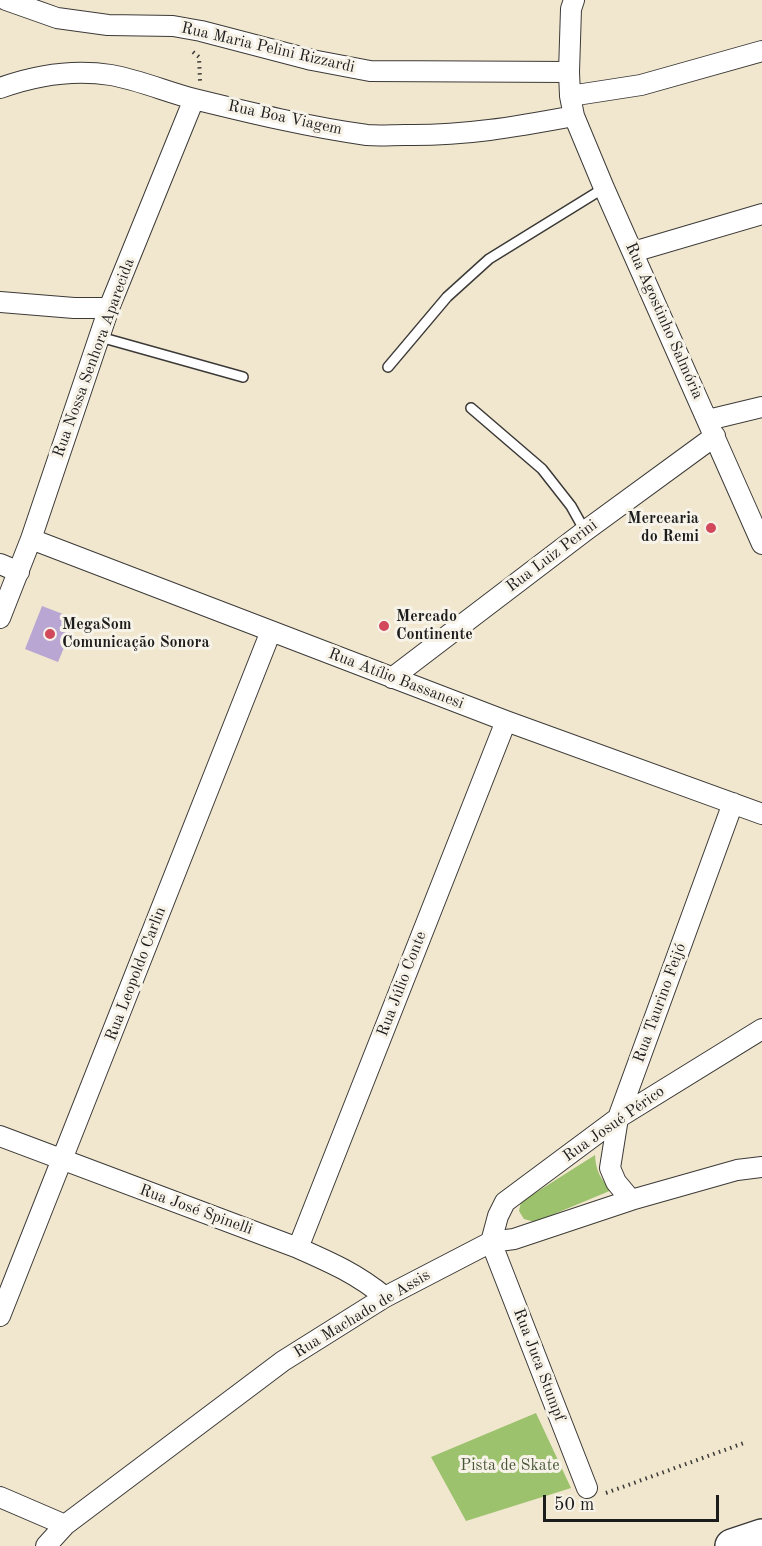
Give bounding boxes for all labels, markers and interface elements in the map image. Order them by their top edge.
street label: Rua Maria Pelini Rizzardi [179,19,357,77]
street label: Rua Boa Viagem [226,97,344,139]
street label: Rua Agostinho Salmória [621,240,707,402]
street label: Rua Nossa Senhora Aparecida [49,256,139,460]
place label: Mercearia do Remi [627,509,699,547]
street label: Rua Luiz Perini [503,516,601,596]
marker: Mercearia do Remi [704,521,718,535]
place label: Mercado Continente [396,607,473,645]
place label: MegaSom Comunicação Sonora [62,615,210,653]
marker: Mercado Continente [377,619,391,633]
marker: MegaSom Comunicação Sonora [43,627,57,641]
street label: Rua Atílio Bassanesi [326,644,466,714]
street label: Rua Leopoldo Carlin [102,904,170,1044]
street label: Rua Júlio Conte [373,929,431,1039]
street label: Rua Taurino Feijó [629,941,691,1065]
street label: Rua Josué Périco [560,1082,668,1166]
street label: Rua José Spinelli [137,1181,255,1239]
street label: Rua Machado de Assis [290,1266,434,1362]
street label: Rua Juca Stumpf [509,1306,569,1424]
park label: Pista de Skate [460,1456,560,1476]
scale bar [546,1483,722,1521]
text: 50 m [554,1496,594,1514]

